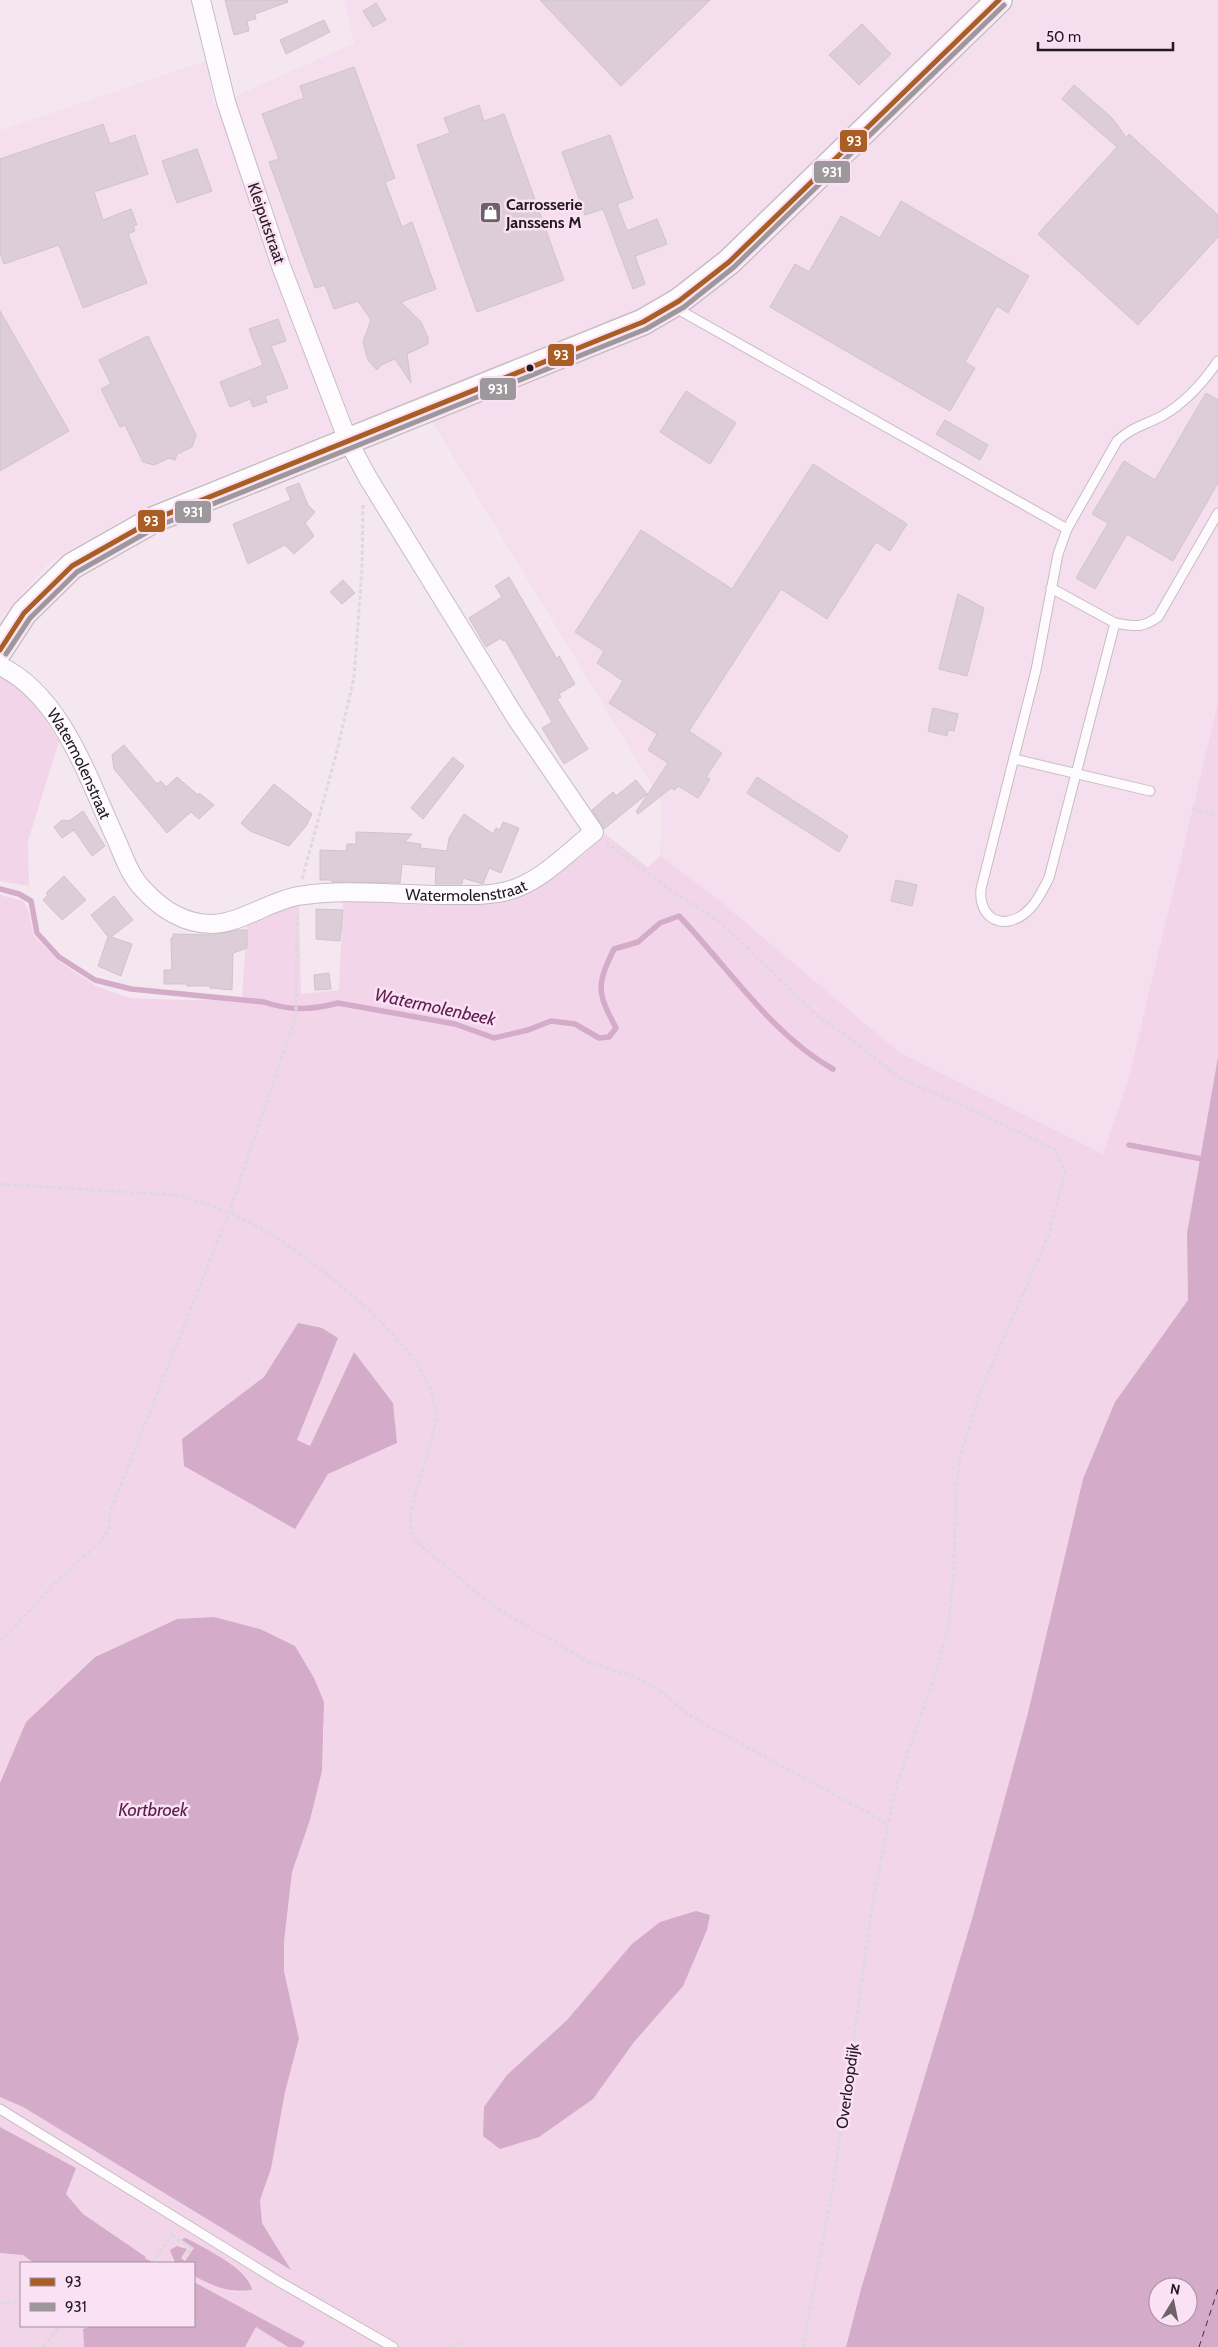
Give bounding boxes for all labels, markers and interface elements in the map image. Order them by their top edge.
scale bar [1038,20,1173,52]
text: 50 m [1046,28,1081,46]
line badge: 93 [839,129,868,153]
text: 93 [846,132,862,150]
line badge: 931 [813,160,851,184]
text: 931 [822,163,842,181]
street label: Kleiputstraat [244,180,289,267]
place label: Carrosserie Janssens M [505,195,582,232]
shop icon: Carrosserie Janssens M [478,201,502,225]
line badge: 93 [547,343,575,367]
text: 93 [553,346,569,364]
unlabelled marker [525,363,535,373]
line badge: 931 [479,377,517,401]
text: 931 [488,380,508,398]
line badge: 931 [174,500,212,524]
text: 931 [183,503,203,521]
line badge: 93 [137,509,166,533]
text: 93 [143,512,159,530]
street label: Watermolenstraat [43,705,115,823]
street label: Watermolenstraat [405,876,530,905]
water label: Watermolenbeek [372,983,499,1031]
water label: Kortbroek [118,1799,189,1821]
street label: Overloopdijk [832,2041,863,2130]
legend [20,2262,195,2327]
text: 93 [65,2273,82,2291]
north arrow [1148,2277,1198,2327]
text: N [1169,2279,1182,2299]
text: 931 [65,2298,87,2316]

